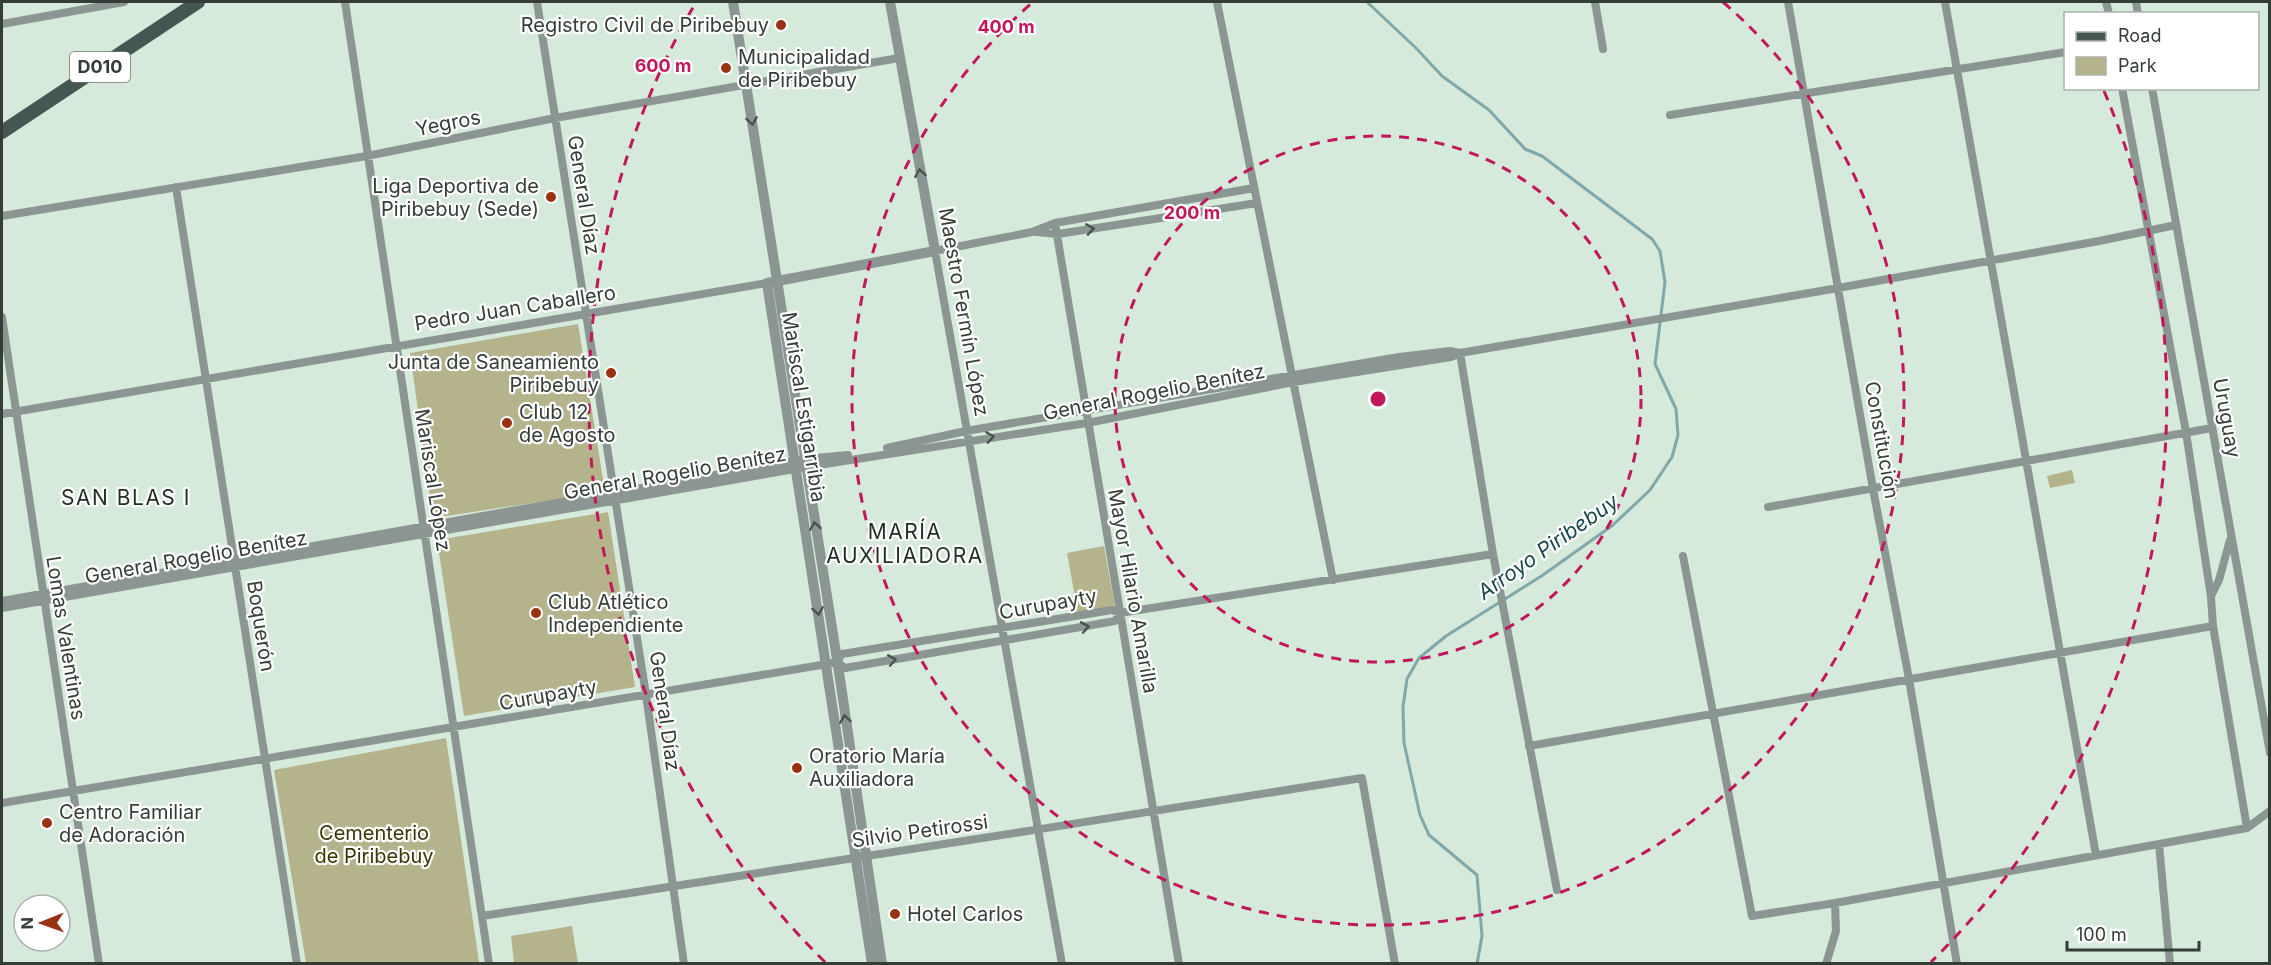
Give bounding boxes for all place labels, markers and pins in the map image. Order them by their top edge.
place label: Registro Civil de Piribebuy [521,13,769,37]
marker: Registro Civil de Piribebuy [774,18,788,32]
place label: Municipalidad de Piribebuy [738,45,870,92]
marker: Municipalidad de Piribebuy [719,61,733,75]
place label: Liga Deportiva de Piribebuy (Sede) [372,174,539,221]
marker: Liga Deportiva de Piribebuy (Sede) [544,190,558,204]
place label: Junta de Saneamiento Piribebuy [388,350,599,397]
marker: Junta de Saneamiento Piribebuy [604,366,618,380]
centre of rings [1368,389,1388,409]
place label: Club 12 de Agosto [519,400,615,447]
marker: Club 12 de Agosto [500,416,514,430]
place label: Club Atlético Independiente [548,590,683,637]
marker: Club Atlético Independiente [529,606,543,620]
place label: Oratorio María Auxiliadora [809,744,945,791]
marker: Oratorio María Auxiliadora [790,761,804,775]
place label: Centro Familiar de Adoración [59,800,202,847]
marker: Centro Familiar de Adoración [40,816,54,830]
place label: Hotel Carlos [907,902,1023,926]
marker: Hotel Carlos [888,907,902,921]

